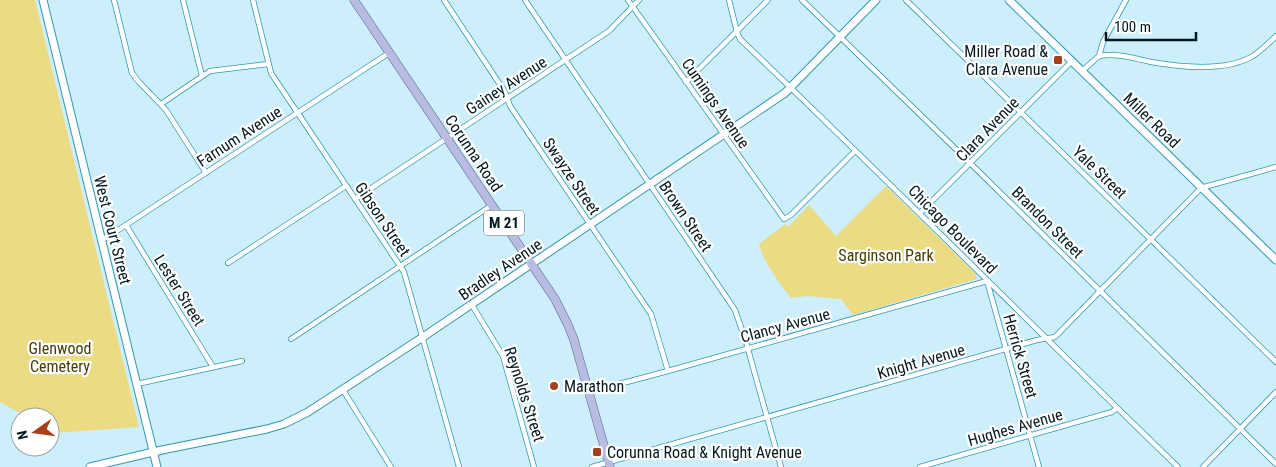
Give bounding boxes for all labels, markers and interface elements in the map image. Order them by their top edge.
scale bar [1106,10,1196,42]
text: 100 m [1114,18,1151,36]
place label: Miller Road & Clara Avenue [964,42,1048,79]
street label: Gainey Avenue [462,52,550,119]
marker: Miller Road & Clara Avenue [1052,54,1064,66]
street label: Cumings Avenue [678,55,754,152]
street label: Miller Road [1119,89,1184,152]
street label: Clara Avenue [952,93,1023,166]
street label: Farnum Avenue [193,102,285,171]
street label: Corunna Road [441,111,506,195]
street label: Swayze Street [539,134,604,218]
street label: Yale Street [1069,142,1131,203]
street label: West Court Street [90,174,135,287]
street label: Brown Street [655,177,716,255]
street label: Gibson Street [351,179,414,260]
street label: Chicago Boulevard [904,181,1001,278]
street label: Brandon Street [1008,183,1088,262]
road number: M 21 [484,210,524,236]
street label: Bradley Avenue [455,235,546,304]
park label: Sarginson Park [838,246,934,265]
street label: Lester Street [150,251,209,330]
street label: Clancy Avenue [738,304,832,347]
street label: Herrick Street [999,312,1042,401]
park label: Glenwood Cemetery [29,339,91,376]
street label: Knight Avenue [875,340,967,383]
street label: Reynolds Street [500,344,549,444]
place label: Marathon [564,377,624,396]
marker: Marathon [548,380,560,392]
street label: Hughes Avenue [966,405,1065,450]
north arrow [10,407,60,457]
text: N [14,429,31,441]
place label: Corunna Road & Knight Avenue [607,443,802,462]
marker: Corunna Road & Knight Avenue [591,446,603,458]

